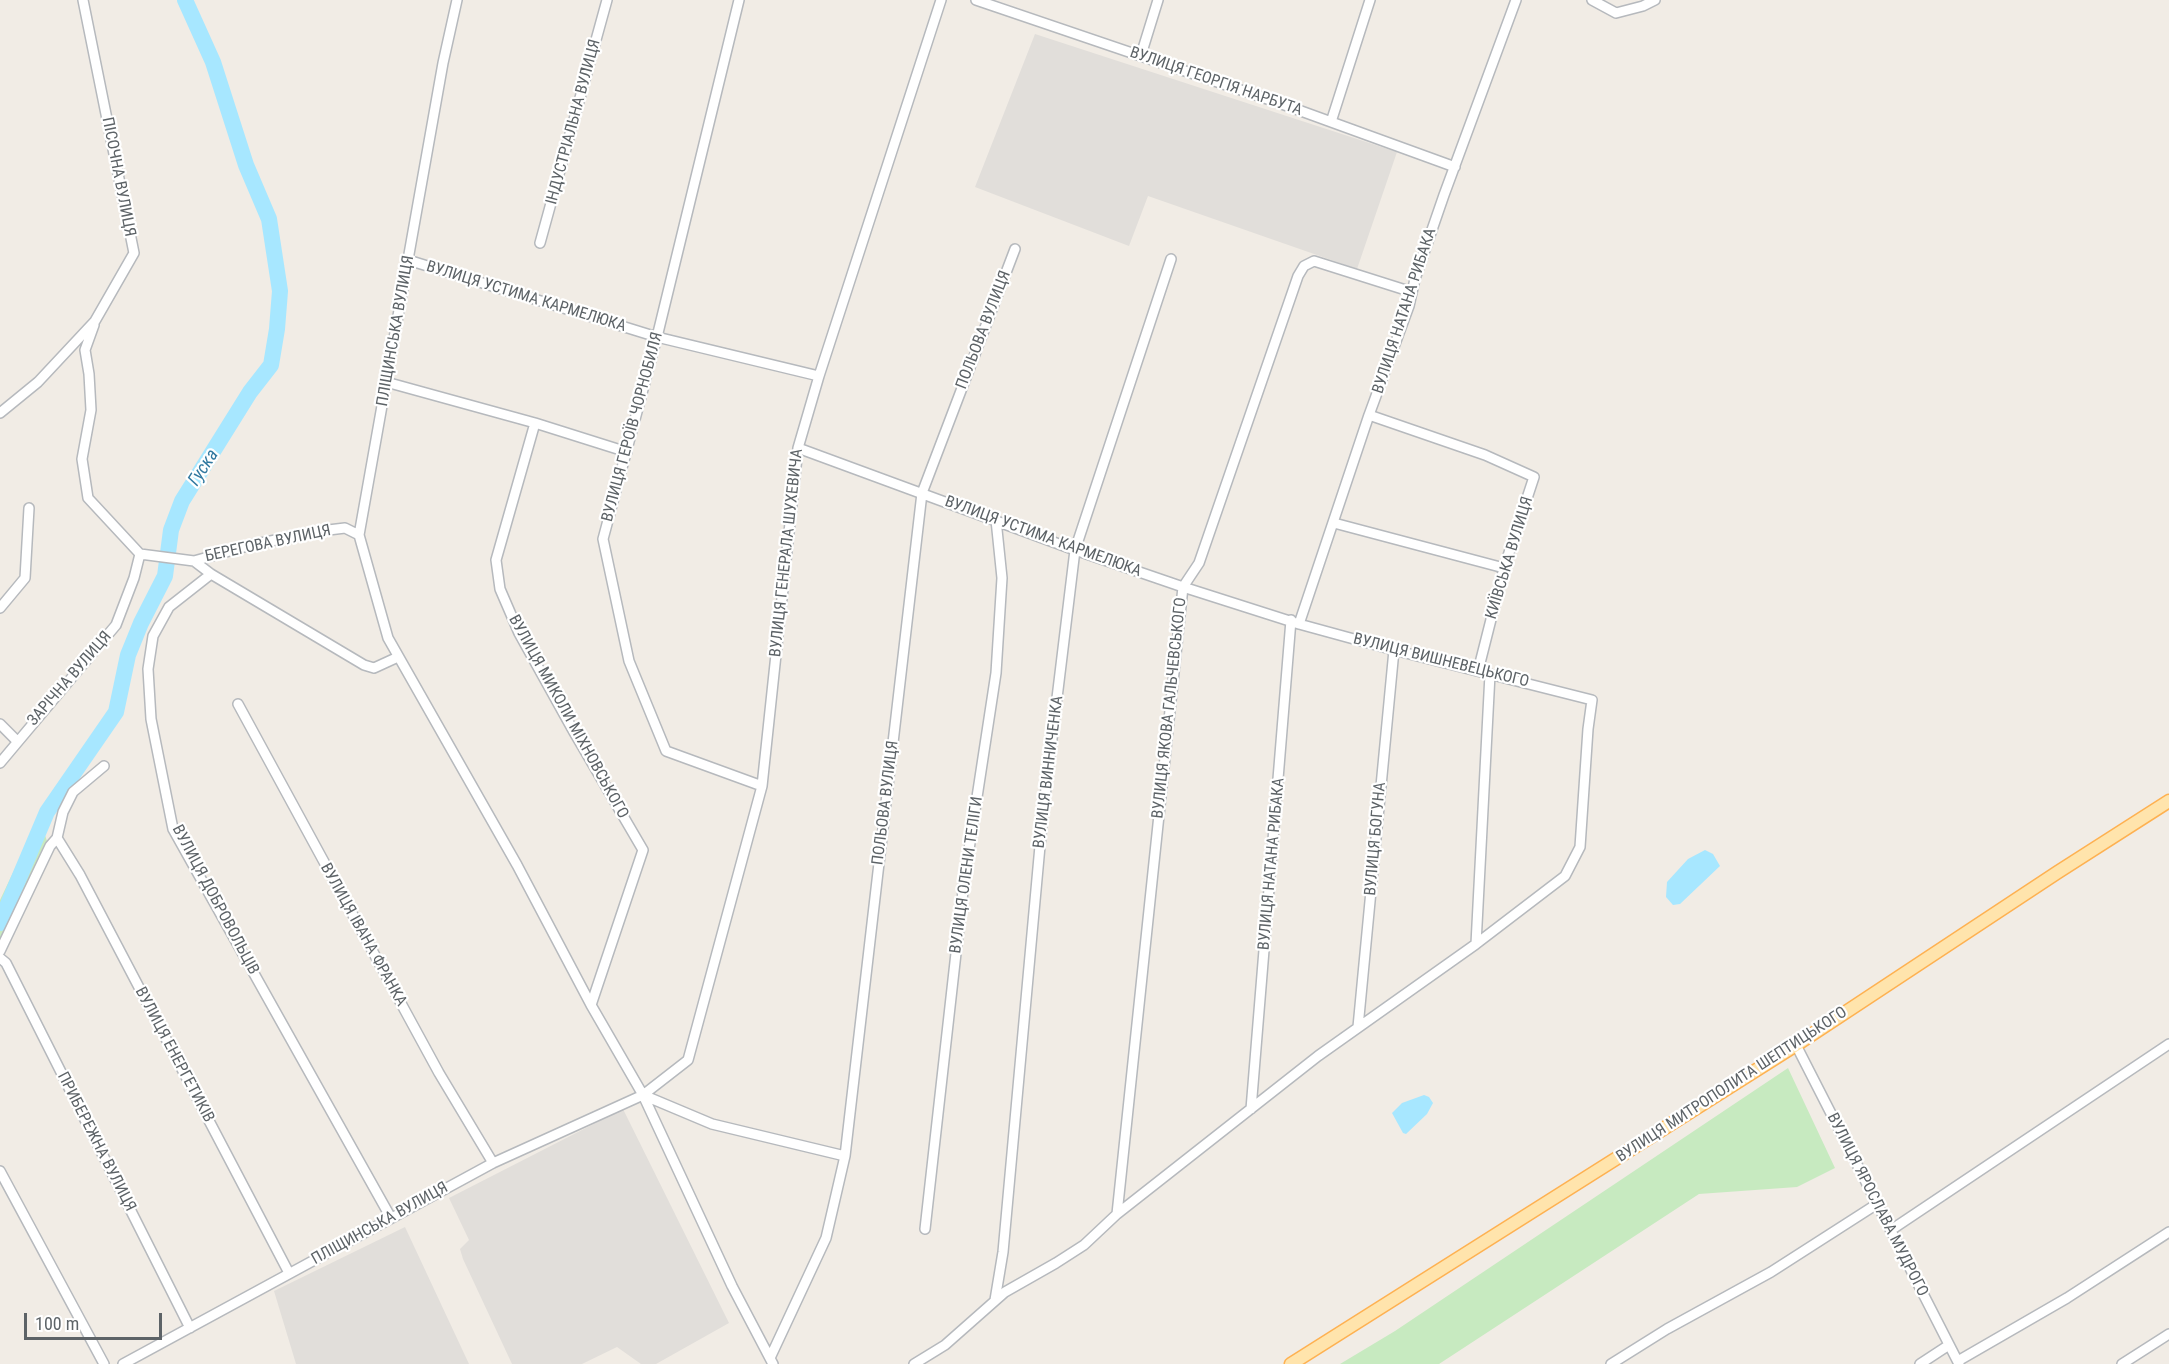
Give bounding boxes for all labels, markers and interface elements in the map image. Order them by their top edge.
street label: ІНДУСТРІАЛЬНА ВУЛИЦЯ [543,37,605,207]
street label: ВУЛИЦЯ ГЕОРГІЯ НАРБУТА [1127,43,1305,121]
street label: ПІСОЧНА ВУЛИЦЯ [97,116,139,238]
street label: ВУЛИЦЯ НАТАНА РИБАКА [1369,226,1441,396]
street label: ПЛІЩИНСЬКА ВУЛИЦЯ [373,254,419,408]
street label: ВУЛИЦЯ УСТИМА КАРМЕЛЮКА [424,257,628,337]
street label: ПОЛЬОВА ВУЛИЦЯ [953,268,1015,392]
street label: ВУЛИЦЯ ГЕРОЇВ ЧОРНОБИЛЯ [598,330,668,524]
water label: Гуска [184,446,224,490]
street label: ВУЛИЦЯ ГЕНЕРАЛА ШУХЕВИЧА [767,448,807,658]
street label: ВУЛИЦЯ УСТИМА КАРМЕЛЮКА [942,492,1144,582]
street label: КИЇВСЬКА ВУЛИЦЯ [1482,494,1538,622]
street label: БЕРЕГОВА ВУЛИЦЯ [203,521,333,567]
street label: ВУЛИЦЯ ЯКОВА ГАЛЬЧЕВСЬКОГО [1149,597,1191,819]
street label: ВУЛИЦЯ МИКОЛИ МІХНОВСЬКОГО [504,612,632,822]
street label: ЗАРІЧНА ВУЛИЦЯ [24,628,116,730]
street label: ВУЛИЦЯ ВИШНЕВЕЦЬКОГО [1351,630,1531,692]
street label: ВУЛИЦЯ ВИННИЧЕНКА [1030,695,1068,849]
street label: ПОЛЬОВА ВУЛИЦЯ [869,740,903,866]
street label: ВУЛИЦЯ НАТАНА РИБАКА [1255,777,1289,951]
street label: ВУЛИЦЯ БОГУНА [1361,781,1391,897]
street label: ВУЛИЦЯ ОЛЕНИ ТЕЛІГИ [946,795,988,955]
street label: ВУЛИЦЯ ДОБРОВОЛЬЦІВ [167,822,263,978]
street label: ВУЛИЦЯ ІВАНА ФРАНКА [316,860,410,1010]
street label: ВУЛИЦЯ ЕНЕРГЕТИКІВ [130,984,218,1126]
street label: ВУЛИЦЯ МИТРОПОЛИТА ШЕПТИЦЬКОГО [1613,1003,1851,1167]
street label: ПРИБЕРЕЖНА ВУЛИЦЯ [53,1069,139,1215]
street label: ВУЛИЦЯ ЯРОСЛАВА МУДРОГО [1822,1110,1932,1300]
street label: ПЛІЩИНСЬКА ВУЛИЦЯ [309,1179,451,1269]
scale bar [27,1301,165,1339]
text: 100 m [35,1313,79,1334]

